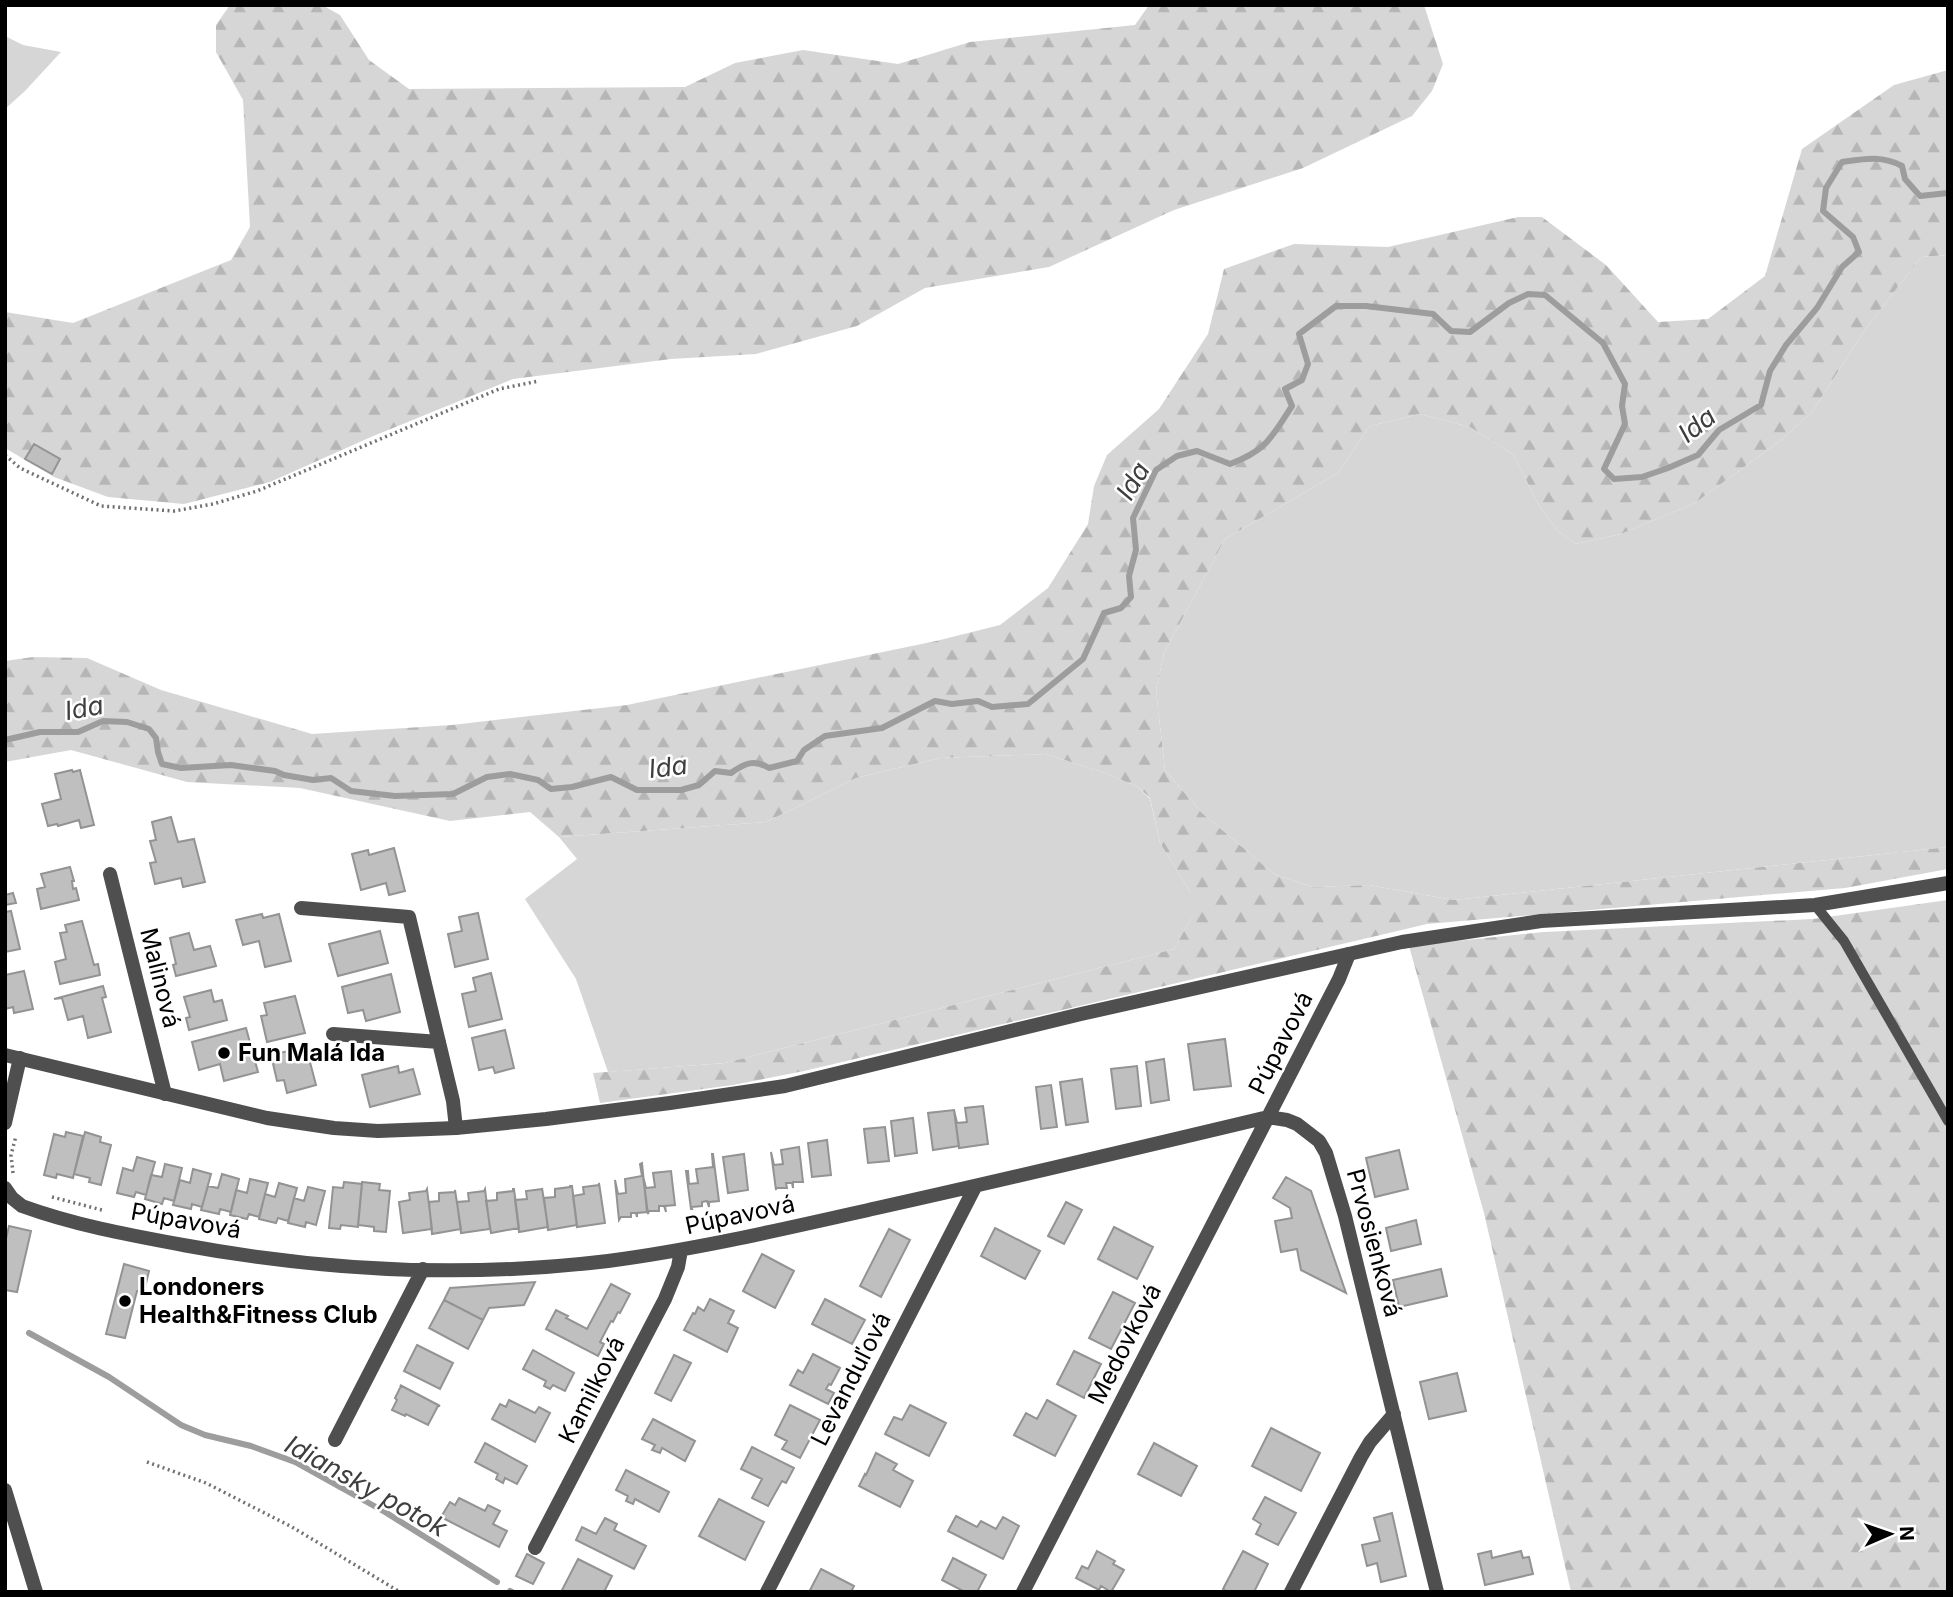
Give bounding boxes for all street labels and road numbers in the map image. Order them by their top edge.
street label: Malinová [134,925,187,1031]
street label: Púpavová [1242,987,1319,1099]
street label: Prvosienková [1341,1166,1408,1320]
street label: Púpavová [682,1189,797,1240]
street label: Púpavová [129,1197,243,1244]
street label: Medovková [1082,1279,1167,1409]
street label: Levanduľová [805,1307,897,1450]
street label: Kamilková [552,1332,631,1448]

